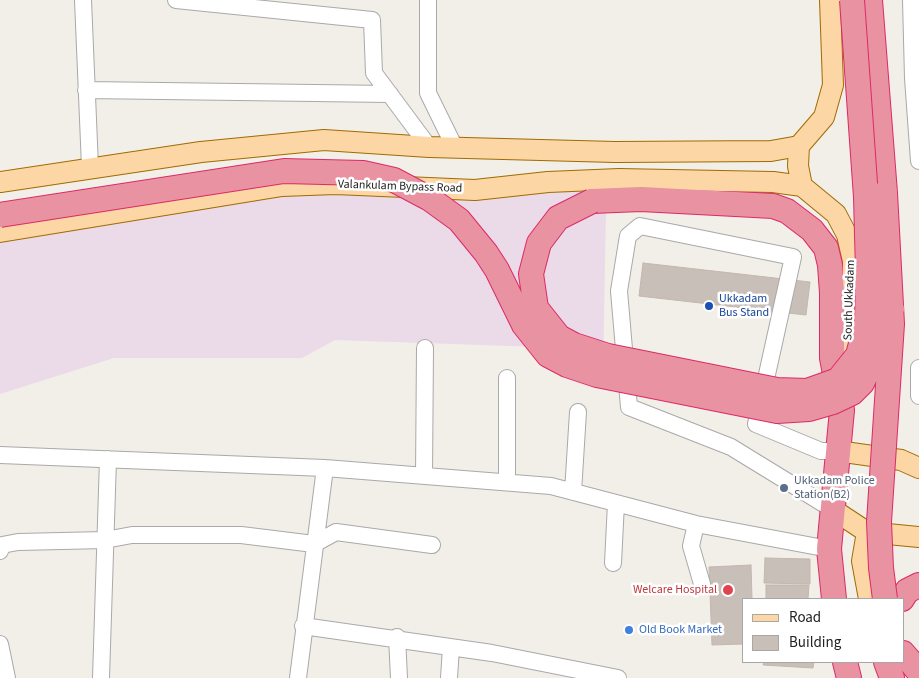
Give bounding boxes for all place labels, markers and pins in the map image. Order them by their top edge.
place label: Ukkadam Bus Stand [719,292,769,320]
marker: Ukkadam Bus Stand [703,300,715,312]
place label: Ukkadam Police Station(B2) [794,474,875,502]
marker: Ukkadam Police Station(B2) [778,482,790,494]
place label: Welcare Hospital [633,583,717,597]
marker: Welcare Hospital [721,583,735,597]
place label: Old Book Market [639,623,722,637]
marker: Old Book Market [623,624,635,636]

